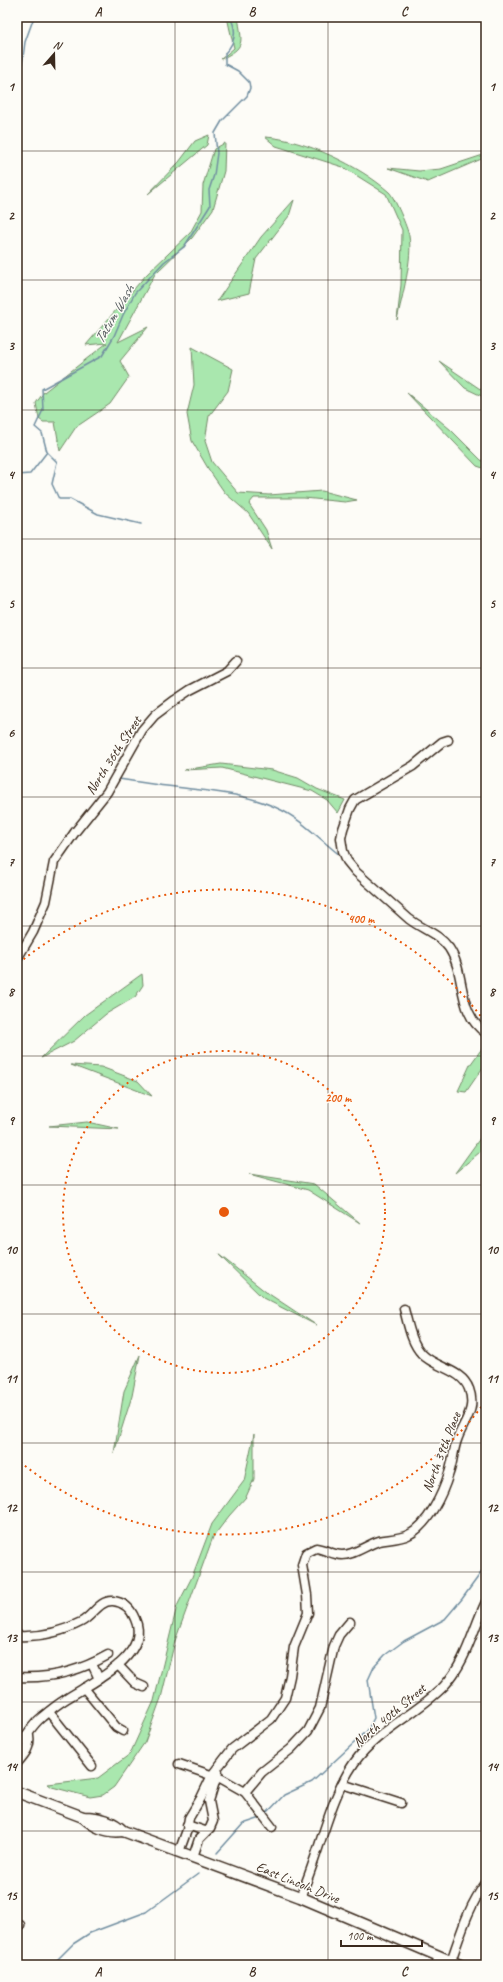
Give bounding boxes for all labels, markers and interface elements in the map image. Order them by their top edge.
text: A [95,4,103,20]
text: B [249,4,257,20]
text: C [401,4,409,20]
north arrow [34,34,74,74]
text: N [52,37,65,53]
text: 1 [8,79,16,95]
text: 1 [489,79,497,95]
text: 2 [8,208,15,224]
text: 2 [489,208,496,224]
water label: Tatum Wash [90,281,139,347]
text: 3 [8,338,15,354]
text: 3 [489,338,496,354]
text: 4 [8,467,16,483]
text: 4 [489,467,497,483]
text: 5 [8,596,15,612]
text: 5 [489,596,496,612]
street label: North 36th Street [82,712,146,798]
text: 6 [8,725,15,741]
text: 6 [489,725,496,741]
text: 7 [8,854,15,870]
text: 7 [489,854,496,870]
text: 400 m [348,911,375,927]
text: 8 [8,984,16,1000]
text: 8 [489,984,497,1000]
text: 200 m [325,1090,352,1106]
text: 9 [8,1113,15,1129]
text: 9 [489,1113,496,1129]
centre of rings [217,1205,231,1219]
text: 10 [5,1242,18,1258]
text: 10 [486,1242,499,1258]
text: 11 [5,1371,19,1387]
text: 11 [486,1371,500,1387]
street label: North 39th Place [418,1408,465,1495]
text: 12 [5,1500,18,1516]
text: 12 [486,1500,499,1516]
text: 13 [5,1630,18,1646]
text: 13 [486,1630,499,1646]
street label: North 40th Street [349,1679,430,1751]
text: 14 [5,1759,19,1775]
text: 14 [486,1759,500,1775]
street label: East Lincoln Drive [254,1858,343,1907]
text: 15 [5,1888,18,1904]
text: 15 [486,1888,499,1904]
scale bar [341,1922,422,1948]
text: 100 m [347,1928,374,1944]
text: A [95,1964,103,1980]
text: B [249,1964,257,1980]
text: C [401,1964,409,1980]

